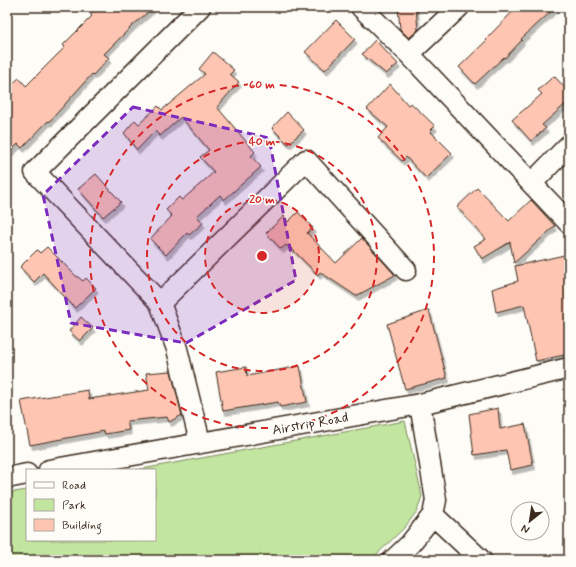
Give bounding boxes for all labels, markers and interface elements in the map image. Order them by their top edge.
text: 60 m [249,77,275,93]
text: 40 m [249,134,276,150]
text: 20 m [249,192,275,208]
centre of rings [255,249,269,263]
street label: Airstrip Road [271,408,350,440]
legend [26,469,156,541]
text: Road [62,478,86,494]
text: Park [62,498,86,514]
north arrow [510,501,550,541]
text: Building [62,518,102,535]
text: N [519,521,532,537]

